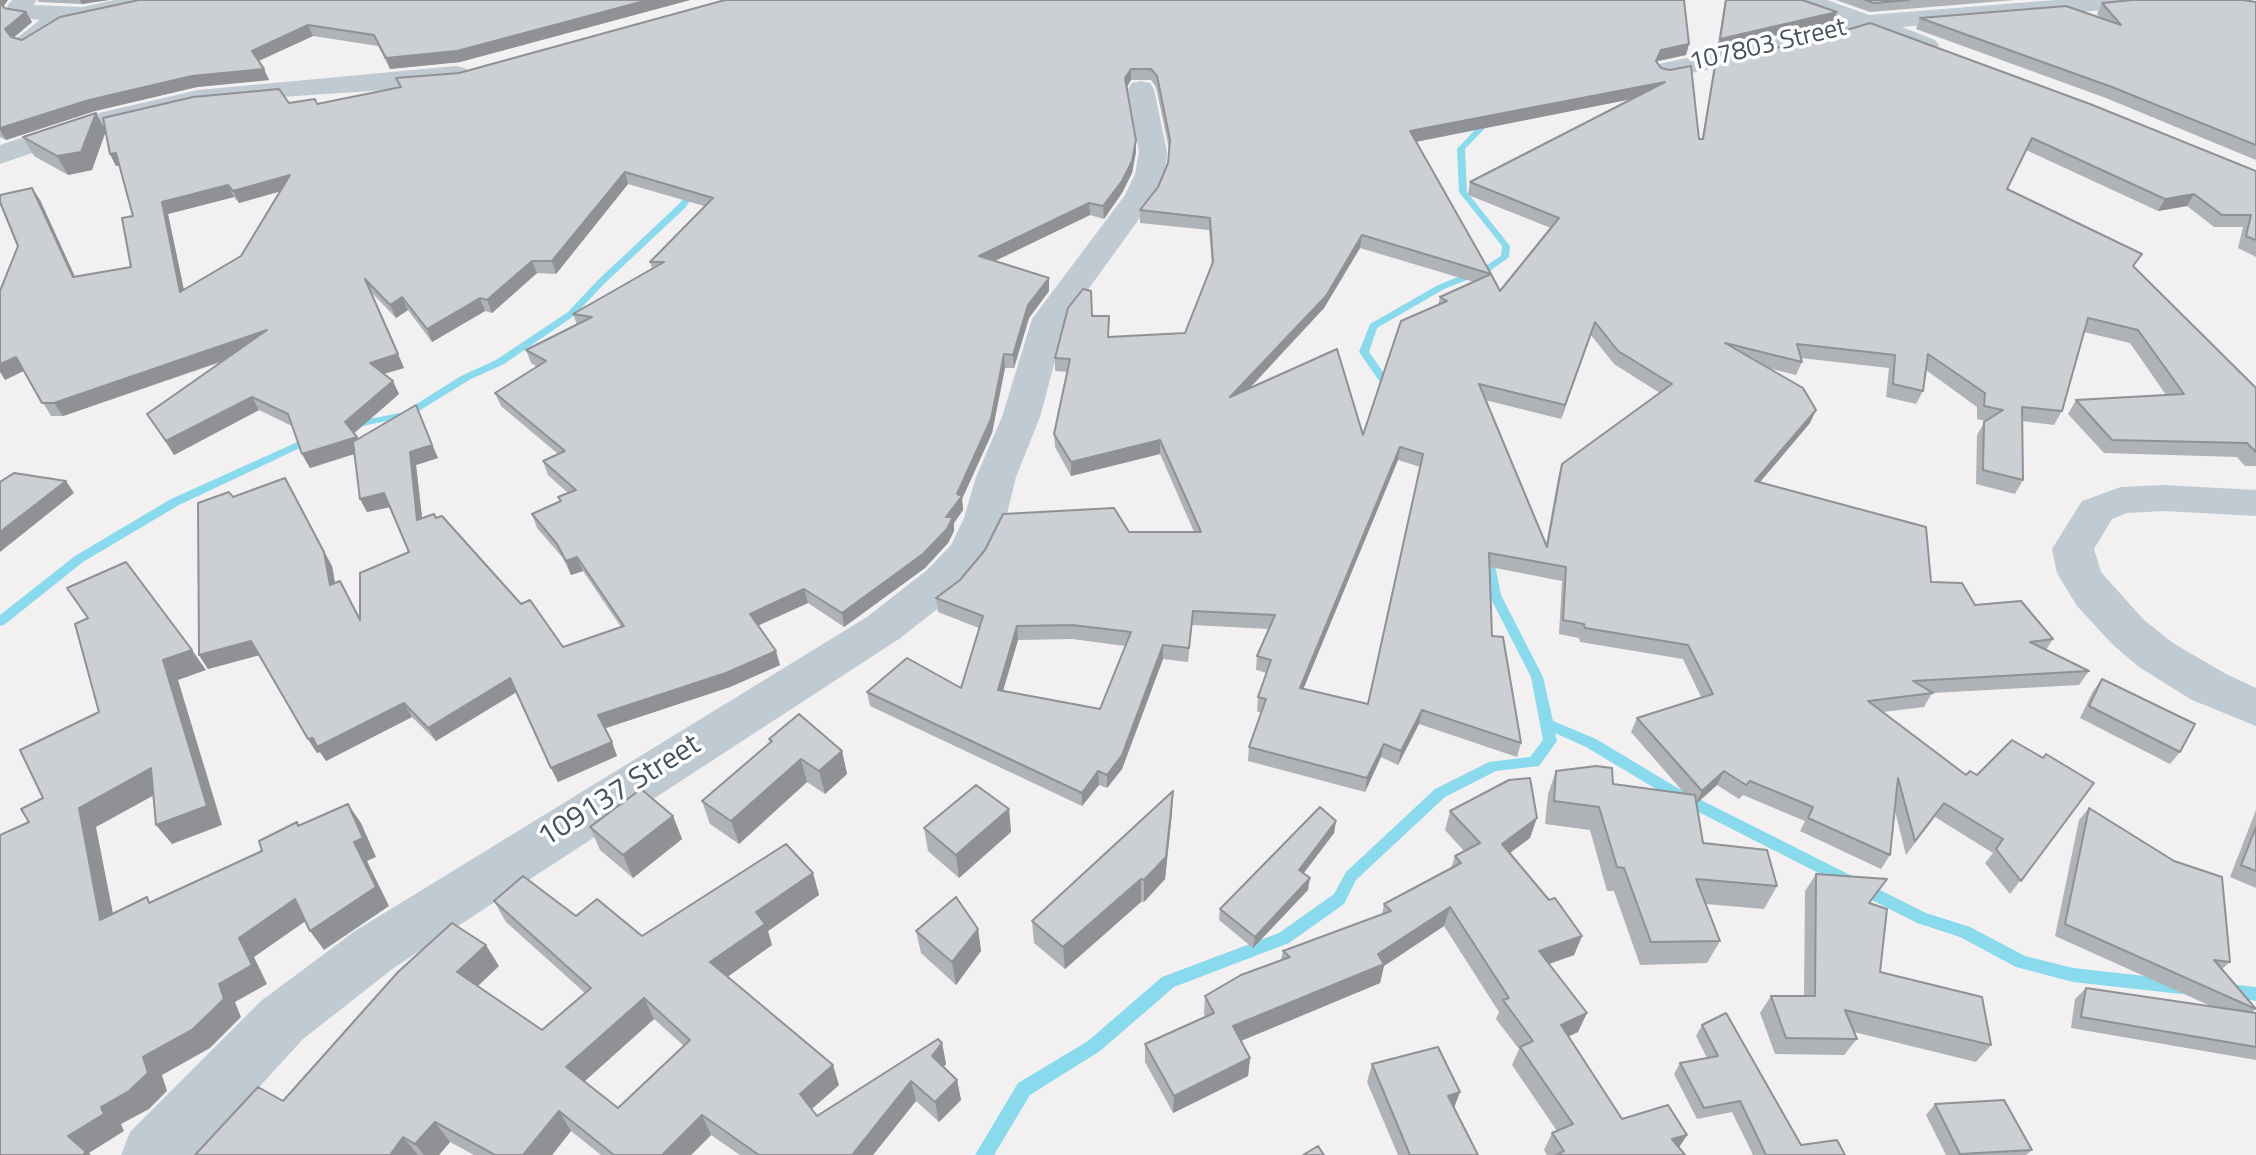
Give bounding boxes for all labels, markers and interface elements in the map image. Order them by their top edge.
street label: 107803 Street [1686,13,1850,79]
street label: 109137 Street [532,728,708,856]

